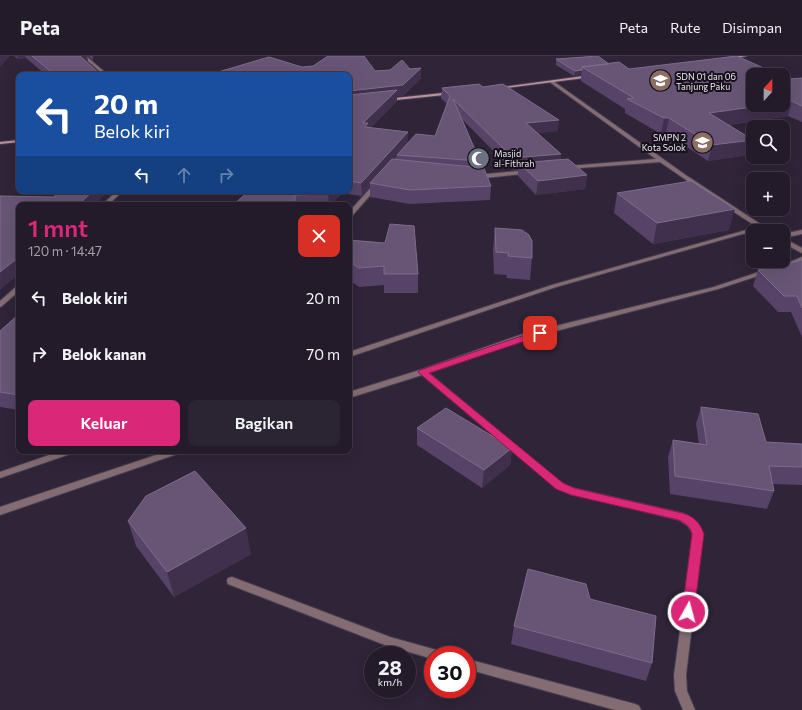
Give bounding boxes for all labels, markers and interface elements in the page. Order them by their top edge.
text: Peta [20,16,60,39]
text: Peta [619,19,648,36]
text: Rute [670,19,700,36]
text: Disimpan [722,19,782,36]
school or university icon: SDN 01 dan 06 Tanjung Paku [648,68,674,94]
north arrow [746,68,790,112]
map controls [746,68,790,268]
place label: SDN 01 dan 06 Tanjung Paku [676,71,736,92]
text: 20 m [94,86,158,120]
icon: left [28,88,80,140]
text: Belok kiri [94,120,170,142]
button: search [746,120,790,164]
school or university icon: SMPN 2 Kota Solok [689,129,715,155]
place label: SMPN 2 Kota Solok [642,132,686,153]
mosque icon: Masjid al-Fithrah [465,145,491,171]
place label: Masjid al-Fithrah [494,148,535,169]
icon: left [131,164,153,186]
icon: ahead [173,164,195,186]
icon: right [215,164,237,186]
button: + [746,172,790,216]
text: 1 mnt [28,213,88,242]
button: close [298,215,340,257]
button: − [746,224,790,268]
text: 120 m · 14:47 [28,243,102,259]
icon: left [28,287,50,309]
text: Belok kiri [62,289,128,307]
text: 20 m [306,289,340,307]
pin [523,316,557,350]
icon: arrive [529,322,551,344]
icon: right [28,343,50,365]
text: Belok kanan [62,345,146,363]
text: 70 m [306,345,340,363]
button: Keluar [28,400,180,446]
button: Bagikan [188,400,340,446]
position arrow [667,591,709,633]
speed limit sign: 30 [424,646,476,698]
text: 28 [378,655,402,679]
text: km/h [378,676,402,688]

